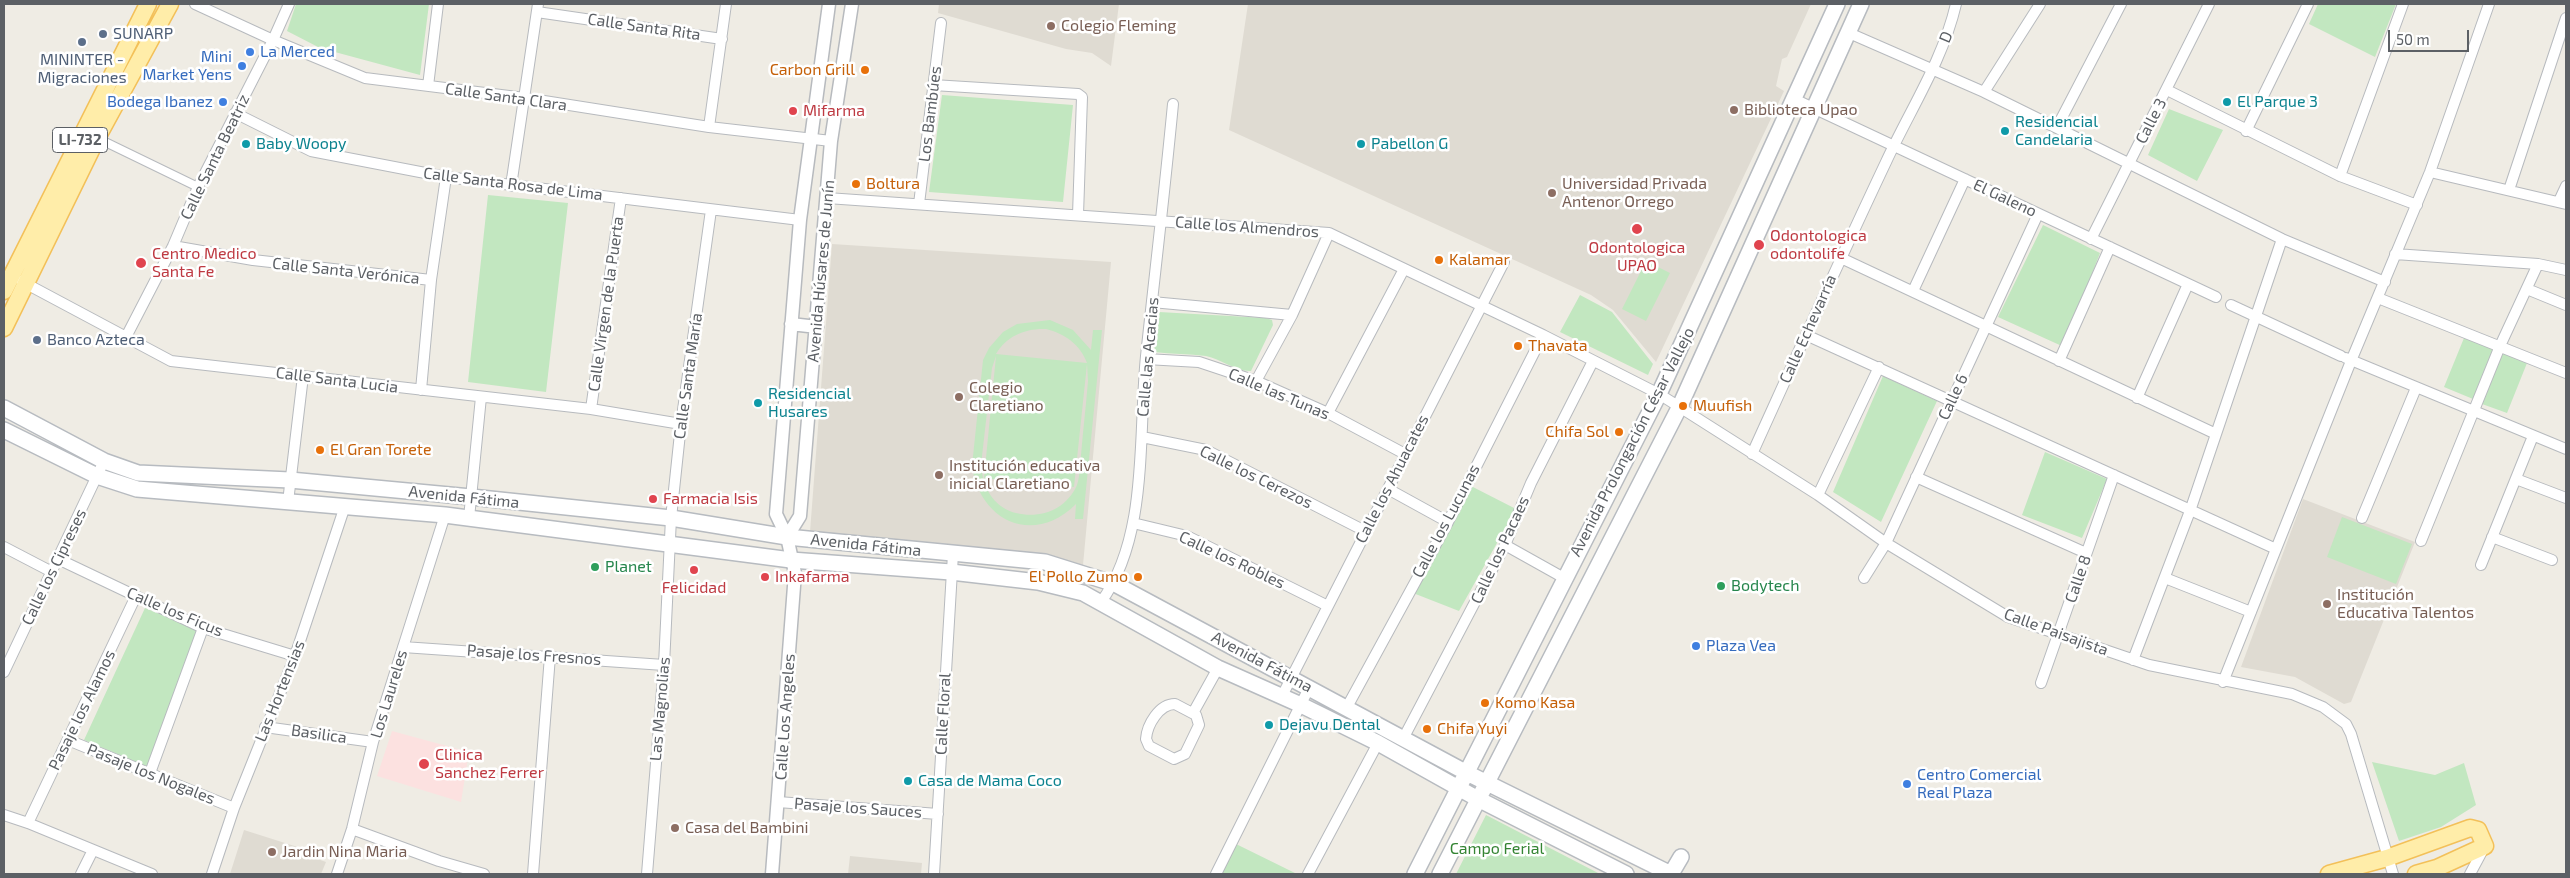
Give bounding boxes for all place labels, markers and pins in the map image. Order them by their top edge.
place label: Colegio Fleming [1061,16,1176,36]
marker: Colegio Fleming [1045,20,1057,32]
place label: SUNARP [113,24,173,44]
marker: SUNARP [97,28,109,40]
marker: MININTER - Migraciones [76,36,88,48]
place label: La Merced [260,42,335,62]
marker: La Merced [244,46,256,58]
place label: Mini Market Yens [143,47,232,85]
place label: MININTER - Migraciones [37,50,127,88]
marker: Mini Market Yens [236,60,248,72]
place label: Carbon Grill [770,60,855,80]
marker: Carbon Grill [859,64,871,76]
place label: Bodega Ibanez [107,92,213,112]
place label: El Parque 3 [2237,92,2318,112]
marker: Bodega Ibanez [217,96,229,108]
marker: El Parque 3 [2221,96,2233,108]
place label: Biblioteca Upao [1744,100,1857,120]
place label: Mifarma [803,101,865,121]
marker: Biblioteca Upao [1728,104,1740,116]
marker: Mifarma [787,105,799,117]
place label: Residencial Candelaria [2015,112,2098,150]
marker: Residencial Candelaria [1999,125,2011,137]
place label: Baby Woopy [256,134,346,154]
place label: Pabellon G [1371,134,1448,154]
marker: Baby Woopy [240,138,252,150]
marker: Pabellon G [1355,138,1367,150]
place label: Boltura [866,174,920,194]
place label: Universidad Privada Antenor Orrego [1562,174,1707,212]
marker: Boltura [850,178,862,190]
marker: Universidad Privada Antenor Orrego [1546,187,1558,199]
marker: Odontologica UPAO [1630,222,1644,236]
place label: Odontologica odontolife [1770,226,1867,264]
place label: Odontologica UPAO [1589,238,1685,276]
marker: Odontologica odontolife [1752,238,1766,252]
place label: Centro Medico Santa Fe [152,244,257,282]
place label: Kalamar [1449,250,1510,270]
marker: Kalamar [1433,254,1445,266]
marker: Centro Medico Santa Fe [134,256,148,270]
place label: Banco Azteca [47,330,145,350]
marker: Banco Azteca [31,334,43,346]
place label: Thavata [1528,336,1587,356]
marker: Thavata [1512,340,1524,352]
place label: Colegio Claretiano [969,378,1044,416]
place label: Residencial Husares [768,384,851,422]
marker: Colegio Claretiano [953,391,965,403]
place label: Muufish [1693,396,1752,416]
marker: Residencial Husares [752,397,764,409]
marker: Muufish [1677,400,1689,412]
place label: Chifa Sol [1545,422,1609,442]
marker: Chifa Sol [1613,426,1625,438]
place label: El Gran Torete [330,440,431,460]
marker: El Gran Torete [314,444,326,456]
place label: Institución educativa inicial Claretiano [949,456,1100,494]
marker: Institución educativa inicial Claretiano [933,469,945,481]
place label: Farmacia Isis [663,489,758,509]
marker: Farmacia Isis [647,493,659,505]
place label: Planet [605,557,652,577]
marker: Planet [589,561,601,573]
marker: Felicidad [688,564,700,576]
place label: Inkafarma [775,567,849,587]
place label: El Pollo Zumo [1029,567,1128,587]
marker: Inkafarma [759,571,771,583]
marker: El Pollo Zumo [1132,571,1144,583]
place label: Bodytech [1731,576,1799,596]
place label: Felicidad [662,578,726,598]
marker: Bodytech [1715,580,1727,592]
place label: Institución Educativa Talentos [2337,585,2474,623]
marker: Institución Educativa Talentos [2321,598,2333,610]
place label: Plaza Vea [1706,636,1776,656]
marker: Plaza Vea [1690,640,1702,652]
place label: Komo Kasa [1495,693,1575,713]
marker: Komo Kasa [1479,697,1491,709]
place label: Dejavu Dental [1279,715,1380,735]
marker: Dejavu Dental [1263,719,1275,731]
place label: Chifa Yuyi [1437,719,1508,739]
marker: Chifa Yuyi [1421,723,1433,735]
place label: Clinica Sanchez Ferrer [435,745,544,783]
marker: Clinica Sanchez Ferrer [417,757,431,771]
place label: Centro Comercial Real Plaza [1917,765,2041,803]
place label: Casa de Mama Coco [918,771,1062,791]
marker: Casa de Mama Coco [902,775,914,787]
marker: Centro Comercial Real Plaza [1901,778,1913,790]
place label: Casa del Bambini [685,818,809,838]
marker: Casa del Bambini [669,822,681,834]
place label: Jardin Nina Maria [282,842,407,862]
marker: Jardin Nina Maria [266,846,278,858]

